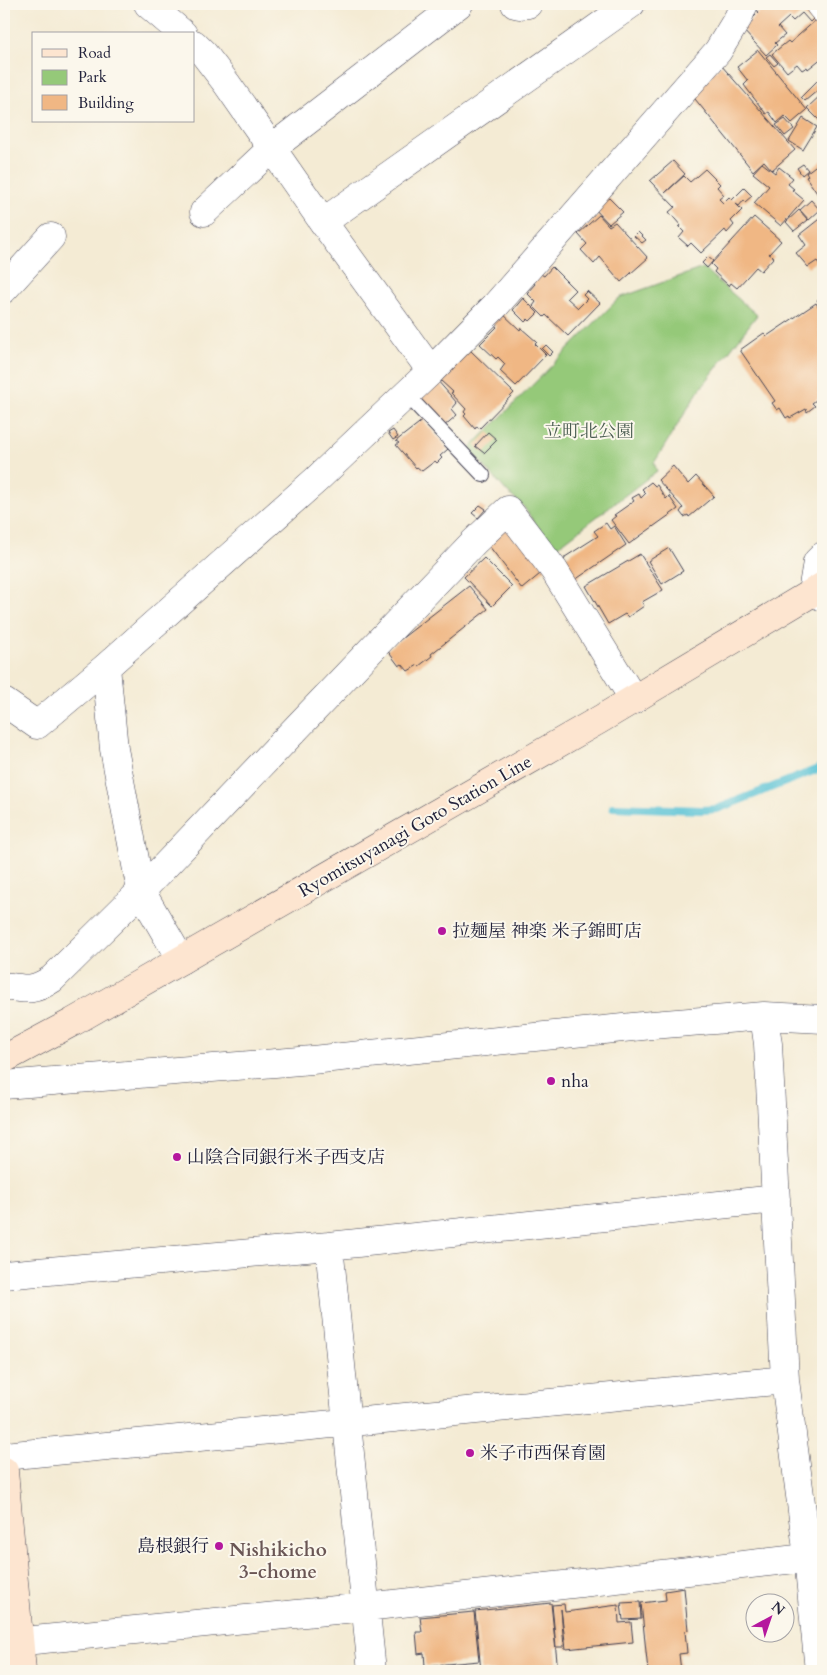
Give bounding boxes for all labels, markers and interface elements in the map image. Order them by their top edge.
legend [32,32,195,122]
text: Road [78,43,111,63]
text: Park [78,67,107,87]
text: Building [78,93,134,113]
park label: 立町北公園 [544,419,634,444]
street label: Ryomitsuyanagi Goto Station Line [294,749,536,904]
place label: 拉麺屋 神楽 米子錦町店 [452,919,642,944]
marker: 拉麺屋 神楽 米子錦町店 [436,925,448,937]
place label: nha [561,1069,589,1094]
marker: nha [545,1075,557,1087]
place label: 山陰合同銀行米子西支店 [187,1145,385,1170]
marker: 山陰合同銀行米子西支店 [171,1151,183,1163]
place label: 米子市西保育園 [480,1441,606,1466]
marker: 米子市西保育園 [464,1447,476,1459]
place label: 島根銀行 [137,1534,209,1559]
district label: Nishikicho 3-chome [229,1537,327,1585]
marker: 島根銀行 [213,1540,225,1552]
north arrow [744,1592,794,1642]
text: N [767,1597,789,1620]

